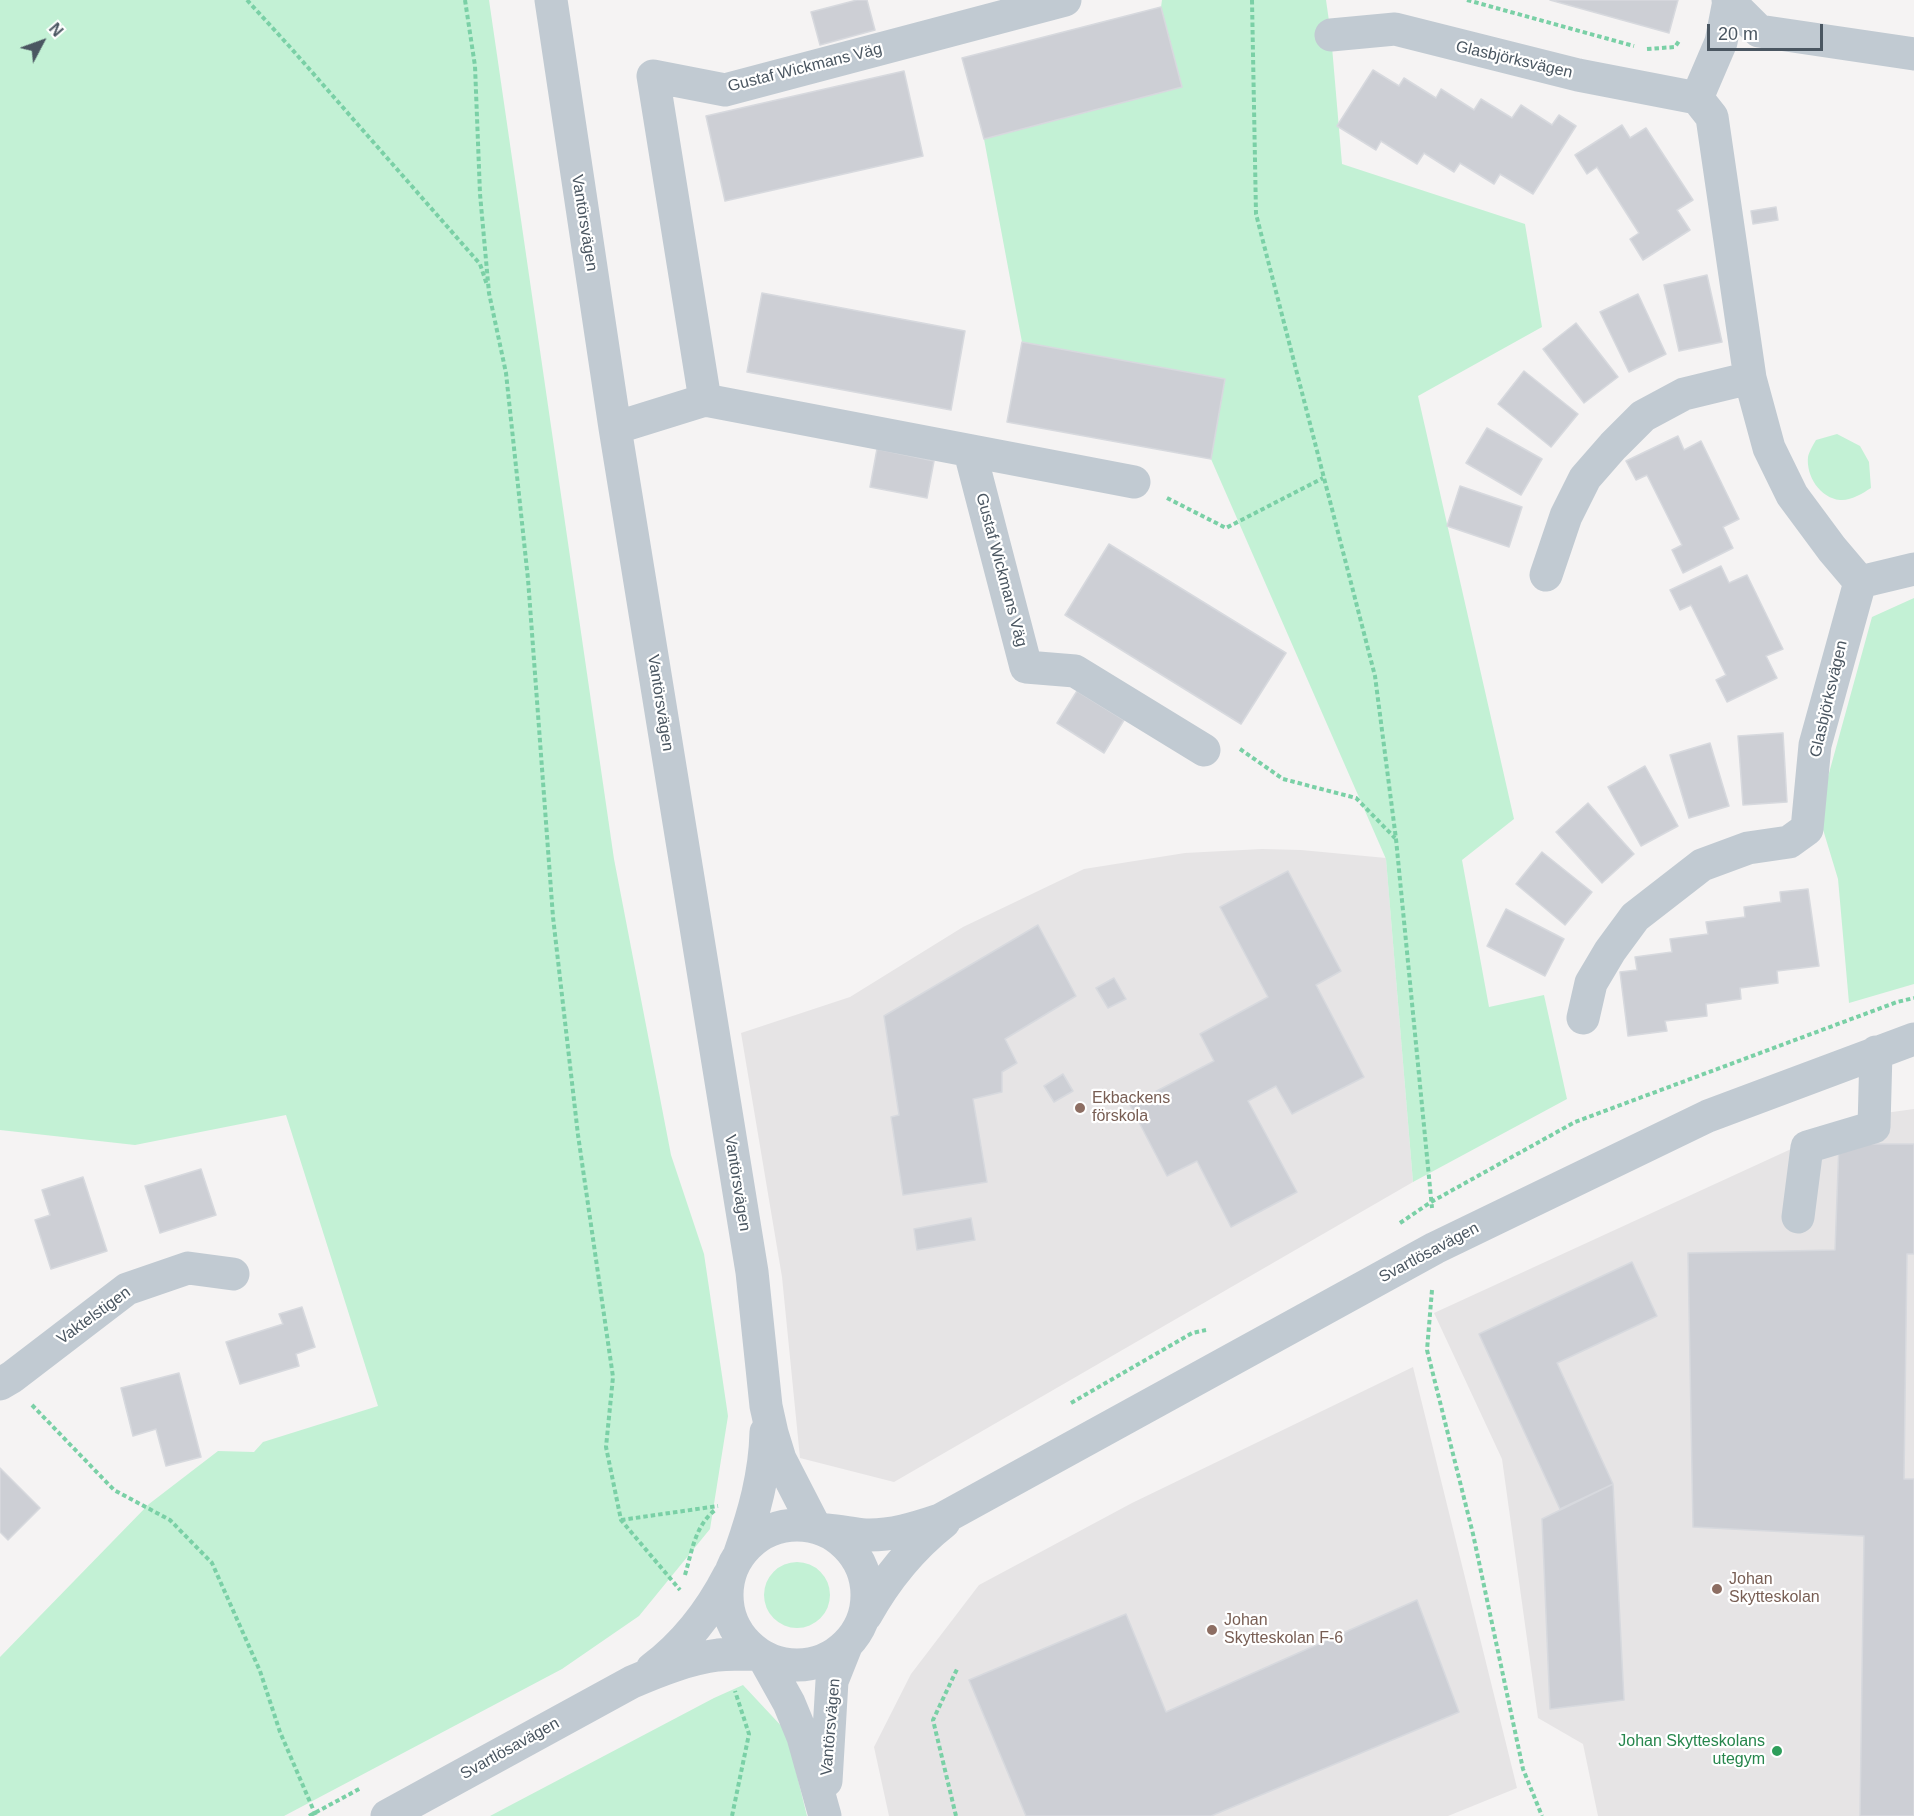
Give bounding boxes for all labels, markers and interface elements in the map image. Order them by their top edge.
north arrow [12,12,72,72]
scale bar [1710,12,1826,50]
text: N [46,20,66,40]
text: 20 m [1718,24,1758,44]
street label: Glasbjörksvägen [1454,37,1574,83]
street label: Gustaf Wickmans Väg [726,40,884,96]
street label: Vantörsvägen [567,173,601,273]
street label: Gustaf Wickmans Väg [971,491,1031,649]
street label: Glasbjörksvägen [1806,639,1852,759]
street label: Vantörsvägen [643,653,677,753]
place label: Ekbackens förskola [1092,1089,1170,1127]
marker: Ekbackens förskola [1073,1101,1087,1115]
street label: Vantörsvägen [720,1133,754,1233]
street label: Svartlösavägen [1376,1219,1482,1287]
street label: Vaktelstigen [54,1283,134,1349]
place label: Johan Skytteskolan [1729,1570,1820,1608]
marker: Johan Skytteskolan [1710,1582,1724,1596]
place label: Johan Skytteskolan F-6 [1224,1611,1343,1649]
marker: Johan Skytteskolan F-6 [1205,1623,1219,1637]
street label: Vantörsvägen [817,1678,845,1776]
street label: Svartlösavägen [457,1714,563,1784]
place label: Johan Skytteskolans utegym [1618,1732,1765,1770]
marker: Johan Skytteskolans utegym [1770,1744,1784,1758]

